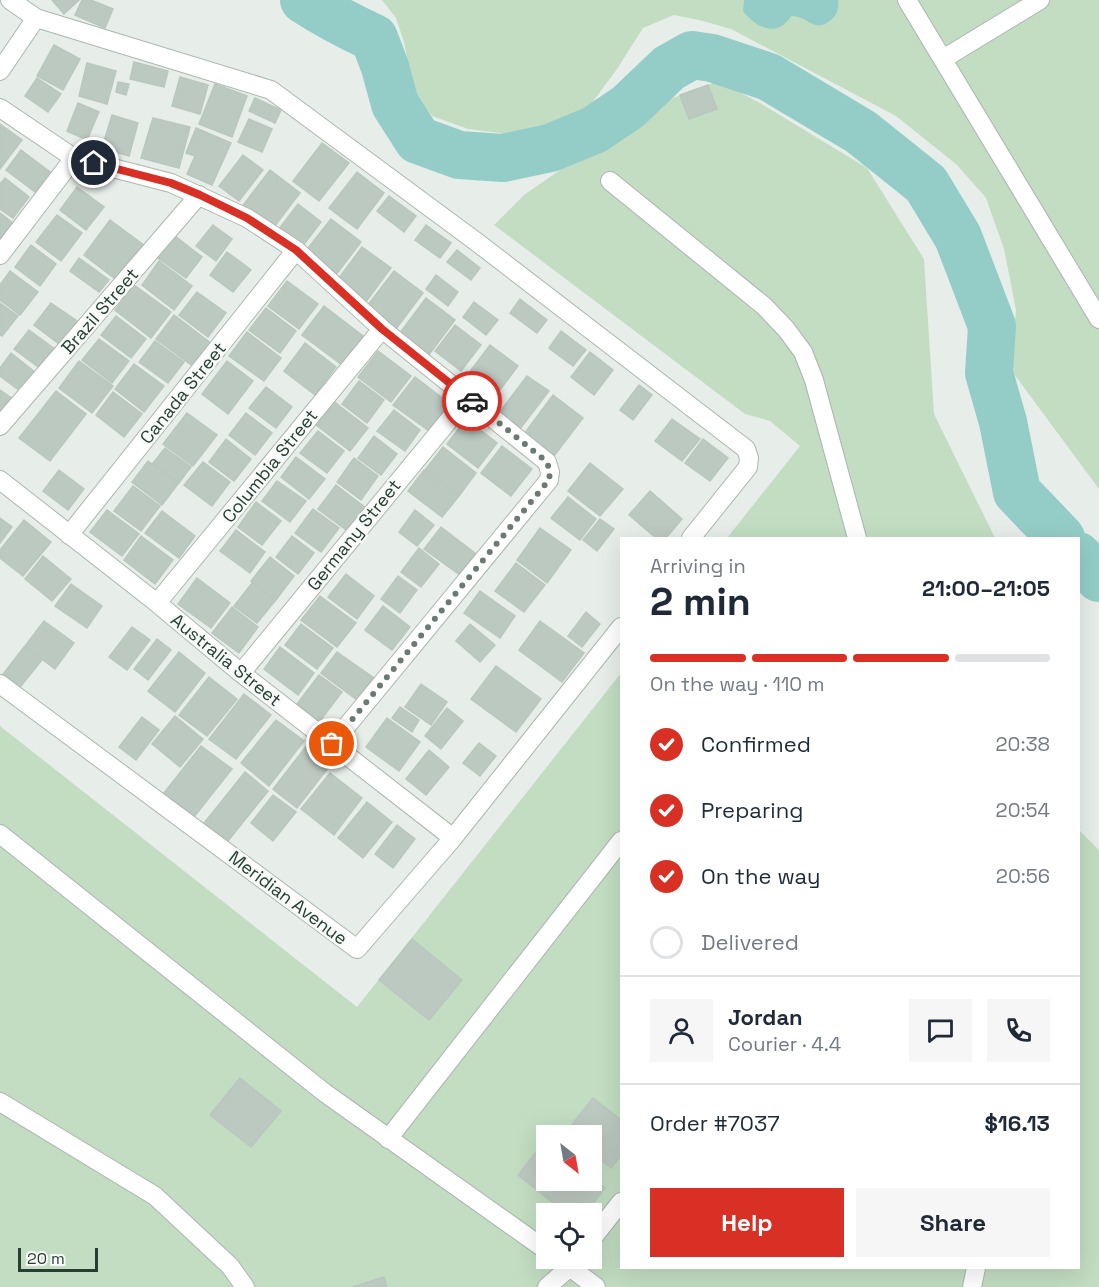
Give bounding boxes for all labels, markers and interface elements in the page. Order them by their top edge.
pin [68,137,119,188]
icon: home [77,146,110,179]
street label: Brazil Street [56,263,143,358]
street label: Canada Street [134,337,231,448]
courier [442,371,502,431]
icon: car [456,385,489,418]
street label: Columbia Street [217,404,322,527]
street label: Germany Street [302,474,406,595]
text: Arriving in [650,553,746,579]
text: 21:00–21:05 [922,574,1050,602]
text: 2 min [650,577,751,626]
street label: Australia Street [166,608,286,711]
text: On the way · 110 m [650,671,824,697]
pin [306,718,357,769]
icon: bag [315,727,348,760]
icon: check [650,728,683,761]
text: Confirmed [701,730,811,758]
text: 20:38 [996,731,1050,757]
icon: check [650,794,683,827]
text: Preparing [701,796,803,824]
text: 20:54 [996,797,1050,823]
street label: Meridian Avenue [224,845,352,950]
icon: check [650,860,683,893]
text: On the way [701,862,820,890]
text: 20:56 [996,863,1050,889]
text: Delivered [701,928,799,956]
button: person [650,999,713,1062]
button: chat [909,999,972,1062]
button: phone [987,999,1050,1062]
text: Jordan [728,1003,803,1031]
text: Courier · 4.4 [728,1031,841,1057]
text: Order #7037 [650,1109,780,1137]
text: $16.13 [984,1109,1050,1137]
north arrow [536,1125,602,1191]
map controls [536,1125,602,1269]
button: Help [650,1188,844,1257]
button: Share [856,1188,1050,1257]
button: locate [536,1203,602,1269]
scale bar [18,1245,98,1272]
text: 20 m [27,1248,65,1269]

